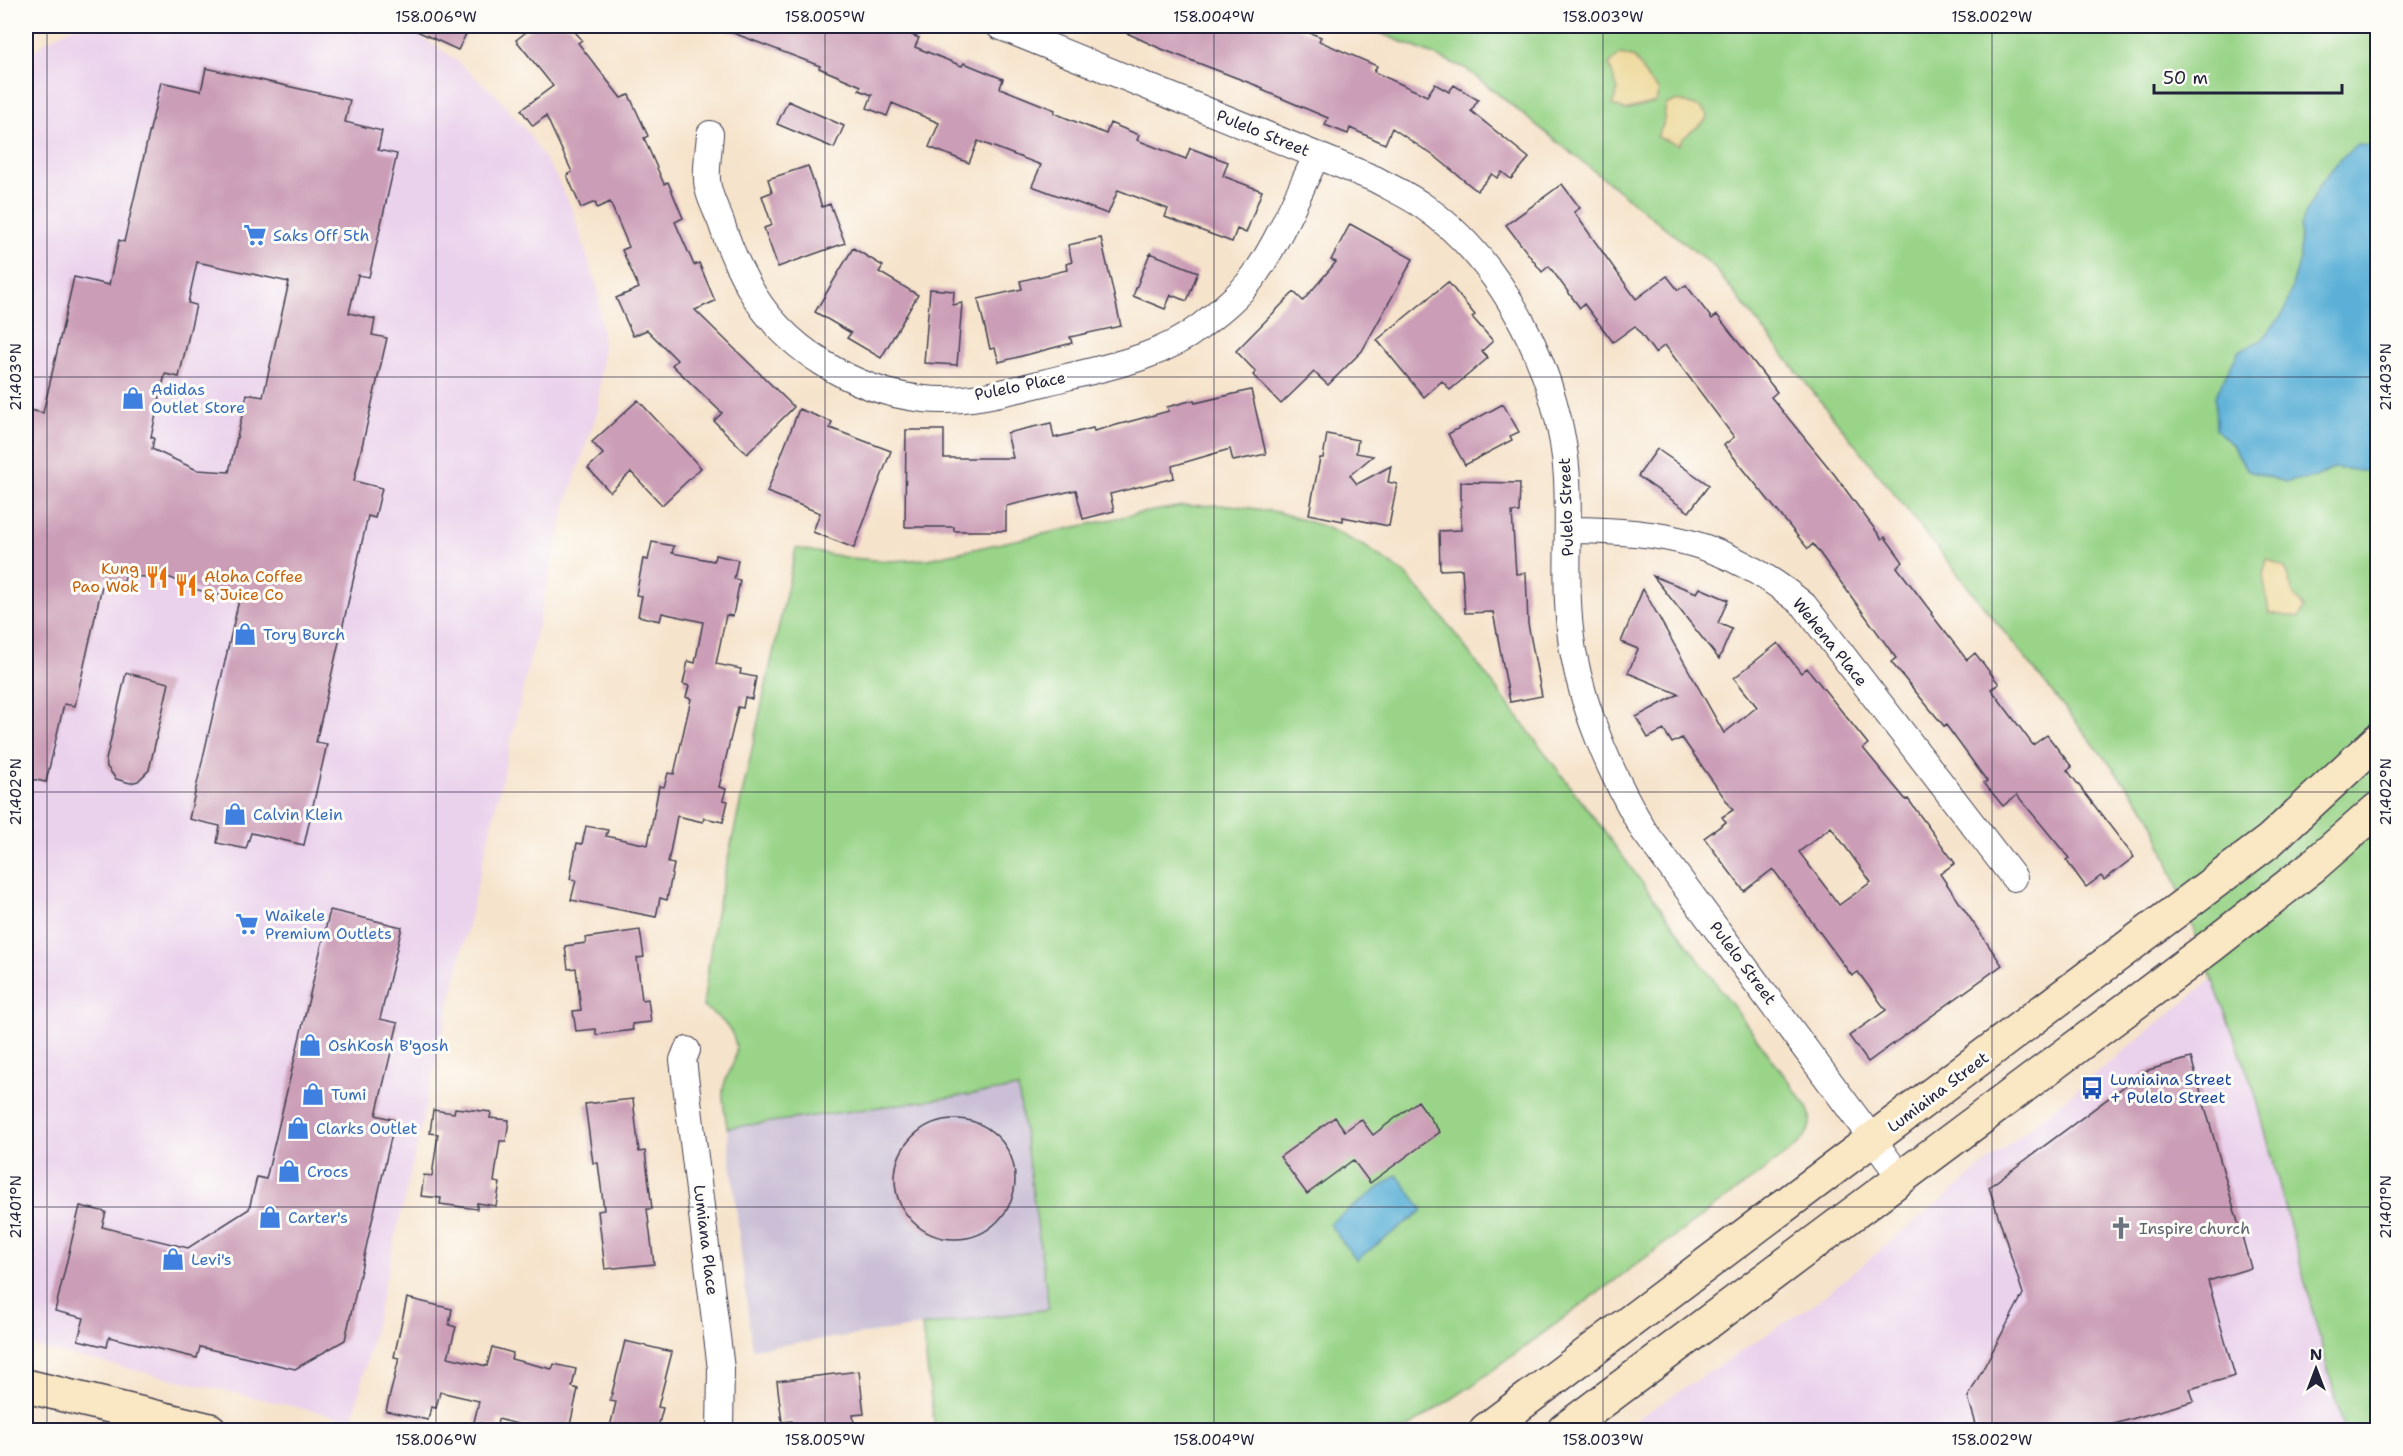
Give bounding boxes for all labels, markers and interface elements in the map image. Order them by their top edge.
text: 158.006°W [395,7,477,27]
text: 158.005°W [785,7,865,27]
text: 158.004°W [1173,7,1255,27]
text: 158.003°W [1562,7,1644,27]
text: 158.002°W [1952,7,2032,27]
scale bar [2154,57,2342,95]
text: 50 m [2163,66,2208,90]
street label: Pulelo Street [1213,105,1313,161]
supermarket icon: Saks Off 5th [242,222,268,248]
place label: Saks Off 5th [273,225,370,246]
text: 21.403°N [6,343,26,411]
text: 21.403°N [2376,343,2396,411]
street label: Pulelo Place [973,367,1067,405]
place label: Adidas Outlet Store [151,379,245,418]
shop icon: Adidas Outlet Store [120,385,146,411]
street label: Pulelo Street [1554,457,1578,557]
place label: Kung Pao Wok [72,558,139,597]
restaurant icon: Kung Pao Wok [144,564,170,590]
place label: Aloha Coffee & Juice Co [204,566,303,605]
restaurant icon: Aloha Coffee & Juice Co [173,572,199,598]
street label: Wehena Place [1788,593,1872,691]
shop icon: Tory Burch [232,621,258,647]
place label: Tory Burch [263,624,345,645]
text: 21.402°N [6,758,26,826]
text: 21.402°N [2376,758,2396,826]
shop icon: Calvin Klein [222,801,248,827]
place label: Calvin Klein [253,804,343,825]
place label: Waikele Premium Outlets [265,905,392,944]
supermarket icon: Waikele Premium Outlets [234,911,260,937]
street label: Pulelo Street [1705,917,1781,1009]
shop icon: OshKosh B'gosh [297,1032,323,1058]
place label: OshKosh B'gosh [328,1035,449,1056]
street label: Lumiaina Street [1883,1047,1993,1137]
place label: Lumiaina Street + Pulelo Street [2110,1069,2232,1108]
bus stop icon: Lumiaina Street + Pulelo Street [2079,1075,2105,1101]
shop icon: Tumi [300,1081,326,1107]
place label: Tumi [331,1084,367,1105]
shop icon: Clarks Outlet [285,1115,311,1141]
place label: Clarks Outlet [316,1118,418,1139]
shop icon: Crocs [276,1158,302,1184]
place label: Crocs [307,1161,348,1182]
text: 21.401°N [6,1175,26,1239]
text: 21.401°N [2376,1175,2396,1239]
street label: Lumiana Place [689,1184,723,1296]
shop icon: Carter's [257,1204,283,1230]
place label: Carter's [288,1207,348,1228]
church icon: Inspire church [2108,1215,2134,1241]
place label: Inspire church [2139,1218,2250,1239]
shop icon: Levi's [160,1246,186,1272]
place label: Levi's [191,1249,232,1270]
north arrow [2286,1339,2346,1399]
text: N [2310,1344,2322,1365]
text: 158.006°W [395,1430,477,1450]
text: 158.005°W [785,1430,865,1450]
text: 158.004°W [1173,1430,1255,1450]
text: 158.003°W [1562,1430,1644,1450]
text: 158.002°W [1952,1430,2032,1450]

